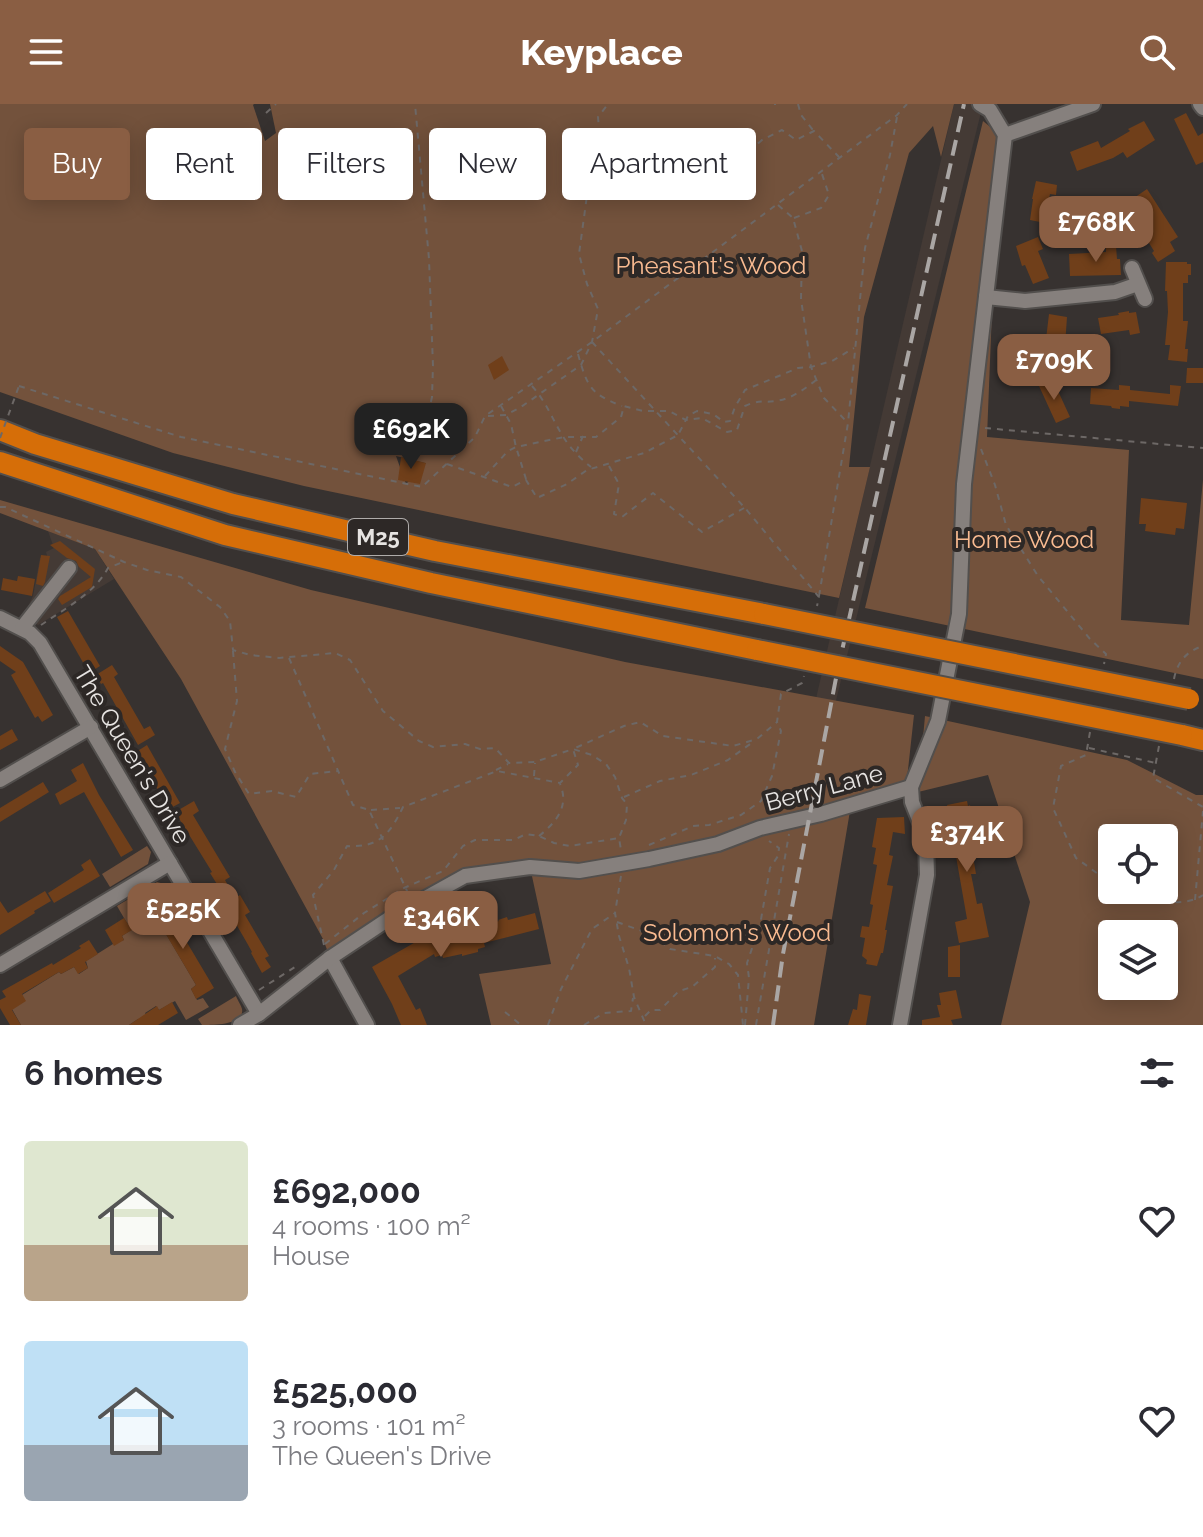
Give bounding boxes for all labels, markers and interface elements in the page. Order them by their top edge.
icon: menu [24,30,68,74]
icon: search [1135,30,1179,74]
text: Keyplace [520,31,683,73]
chip: Buy [24,128,130,200]
chip: Rent [146,128,262,200]
chip: Filters [278,128,413,200]
chip: New [429,128,546,200]
chip: Apartment [562,128,756,200]
pin: £768K [1040,196,1152,264]
text: £768K [1057,207,1135,237]
park label: Pheasant's Wood [615,251,807,280]
pin: £709K [998,334,1110,402]
text: £709K [1015,345,1093,375]
pin: £692K [355,403,467,471]
text: £692K [372,414,450,444]
road number: M25 [348,519,408,555]
park label: Home Wood [954,525,1094,554]
street label: The Queen's Drive [68,660,197,849]
street label: Berry Lane [762,758,886,817]
pin: £374K [911,806,1023,874]
text: £374K [930,817,1004,847]
map controls [1098,824,1178,1000]
button: locate [1098,824,1178,904]
pin: £525K [127,883,239,951]
pin: £346K [385,891,497,959]
text: £525K [145,894,221,924]
text: £346K [403,902,479,932]
park label: Solomon's Wood [643,918,831,947]
button: layers [1098,920,1178,1000]
icon: filters [1135,1051,1179,1095]
text: 6 homes [24,1053,163,1093]
text: £692,000 [272,1171,421,1211]
icon: home [88,1173,184,1269]
icon: heart [1135,1199,1179,1243]
text: 4 rooms · 100 m² [272,1211,471,1241]
text: House [272,1241,350,1271]
text: £525,000 [272,1371,418,1411]
icon: home [88,1373,184,1469]
icon: heart [1135,1399,1179,1443]
text: 3 rooms · 101 m² [272,1411,466,1441]
text: The Queen's Drive [272,1441,491,1471]

